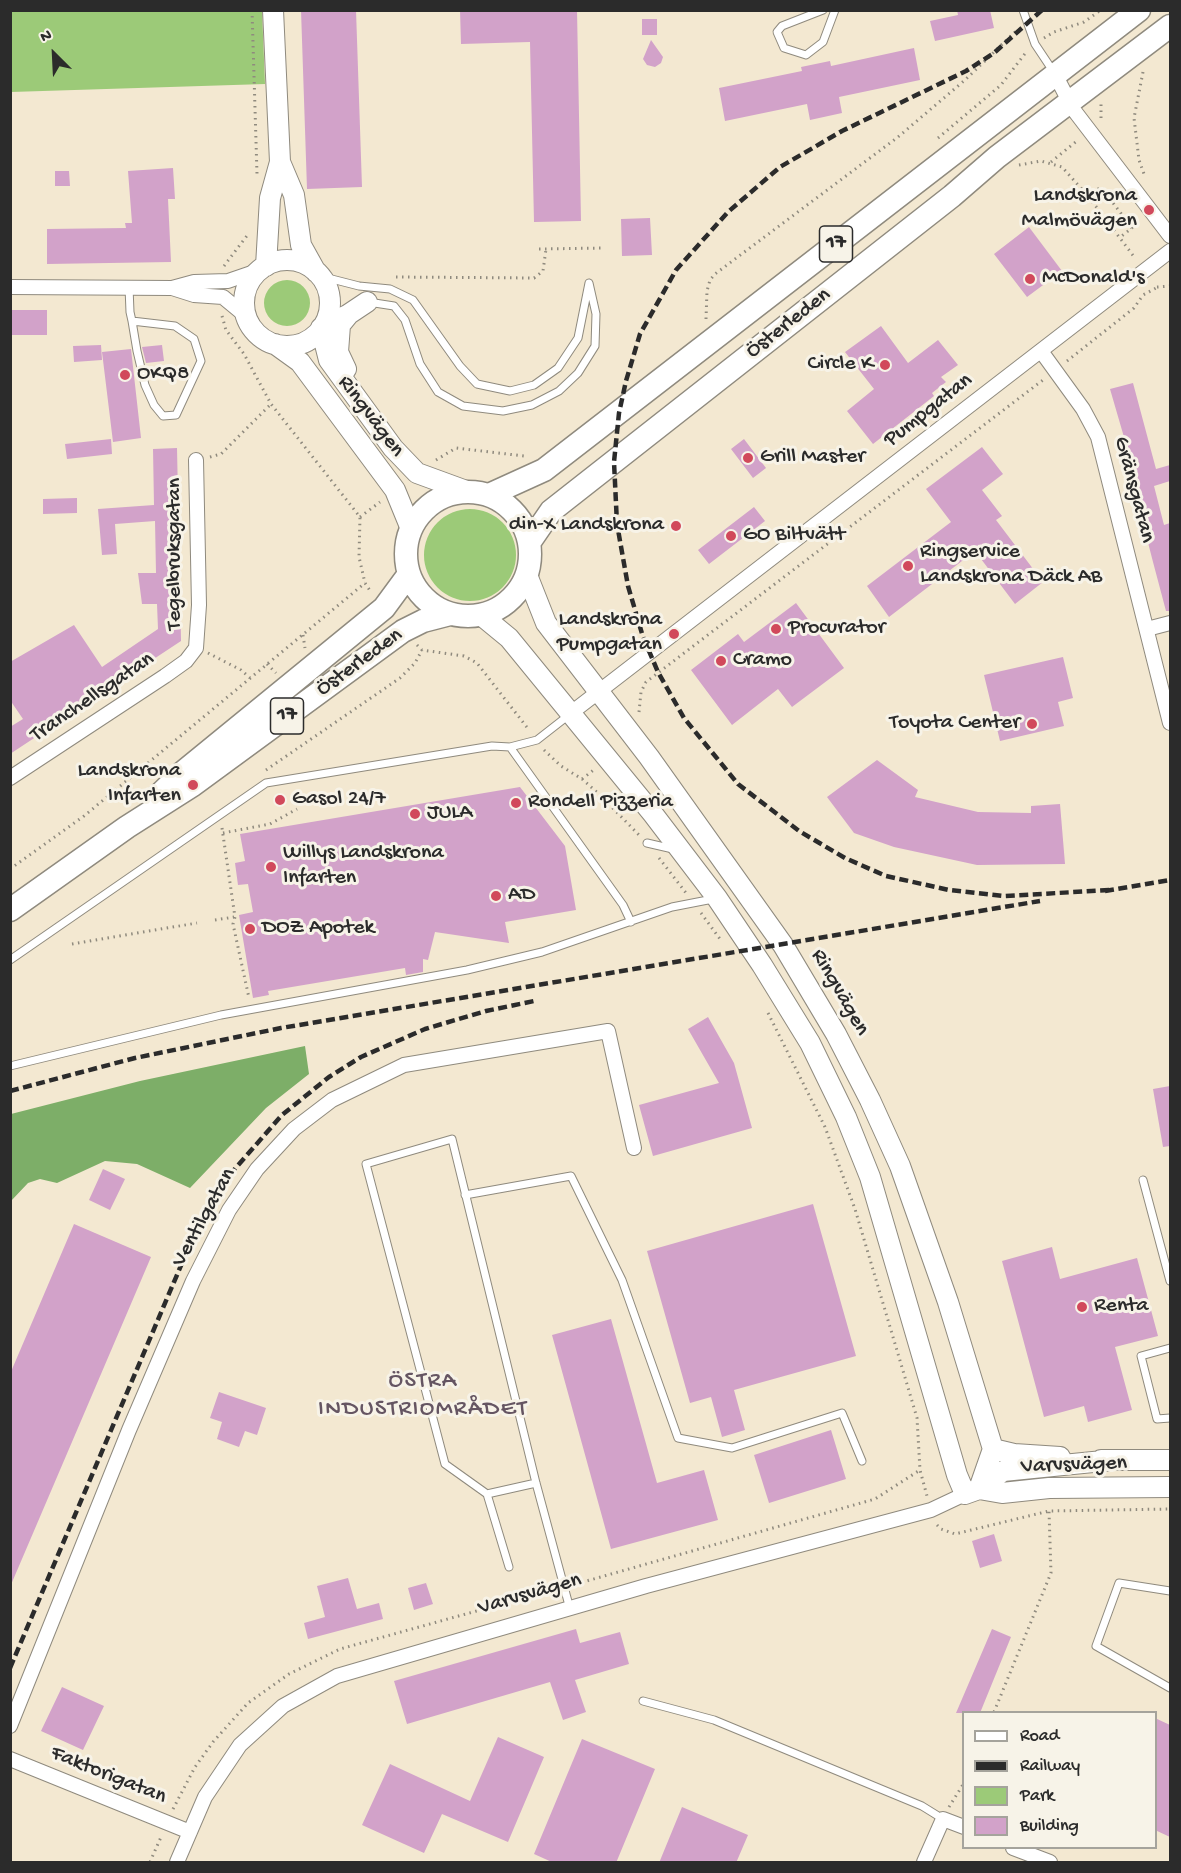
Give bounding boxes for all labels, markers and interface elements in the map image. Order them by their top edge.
north arrow [24,24,84,84]
text: N [38,26,55,48]
place label: Landskrona Malmövägen [1021,184,1137,236]
marker: Landskrona Malmövägen [1142,203,1156,217]
road number: 17 [820,226,852,262]
place label: McDonald's [1042,266,1145,292]
marker: McDonald's [1023,272,1037,286]
street label: Österleden [741,283,837,365]
place label: Circle K [808,352,873,378]
marker: Circle K [878,358,892,372]
place label: OKQ8 [137,362,189,388]
marker: OKQ8 [118,368,132,382]
street label: Pumpgatan [879,368,979,454]
street label: Ringvägen [331,371,409,463]
street label: Gränsgatan [1106,434,1160,546]
place label: Grill Master [760,445,865,471]
marker: Grill Master [741,451,755,465]
street label: Tegelbruksgatan [163,478,189,630]
place label: din-X Landskrona [509,513,664,539]
marker: din-X Landskrona [669,519,683,533]
place label: GO Biltvätt [743,523,845,549]
marker: GO Biltvätt [724,529,738,543]
place label: Ringservice Landskrona Däck AB [920,540,1102,592]
marker: Ringservice Landskrona Däck AB [901,559,915,573]
place label: Landskrona Pumpgatan [557,608,662,660]
place label: Procurator [788,616,885,642]
marker: Procurator [769,622,783,636]
street label: Österleden [312,623,408,703]
marker: Landskrona Pumpgatan [667,627,681,641]
street label: Tranchellsgatan [26,647,160,749]
place label: Cramo [733,648,792,674]
marker: Cramo [714,654,728,668]
road number: 17 [270,698,304,734]
place label: Toyota Center [890,711,1020,737]
marker: Toyota Center [1025,717,1039,731]
place label: Landskrona Infarten [78,759,181,810]
marker: Landskrona Infarten [186,778,200,792]
place label: Gasol 24/7 [292,787,386,813]
place label: Rondell Pizzeria [528,790,673,816]
marker: Gasol 24/7 [273,793,287,807]
marker: Rondell Pizzeria [509,796,523,810]
place label: JULA [427,801,472,827]
marker: JULA [408,807,422,821]
place label: Willys Landskrona Infarten [283,841,444,892]
marker: Willys Landskrona Infarten [264,860,278,874]
place label: AD [508,883,535,909]
marker: AD [489,889,503,903]
place label: DOZ Apotek [262,916,374,942]
marker: DOZ Apotek [243,922,257,936]
street label: Ringvägen [804,945,874,1041]
street label: Ventilgatan [167,1164,243,1272]
place label: Renta [1094,1294,1149,1320]
marker: Renta [1075,1300,1089,1314]
district label: ÖSTRA INDUSTRIOMRÅDET [318,1368,528,1424]
street label: Varvsvägen [1020,1451,1128,1481]
street label: Varvsvägen [475,1568,585,1622]
legend [962,1711,1157,1849]
text: Road [1020,1726,1059,1747]
street label: Faktorigatan [46,1741,170,1811]
text: Railway [1020,1756,1080,1777]
text: Park [1020,1786,1054,1807]
text: Building [1020,1816,1079,1837]

